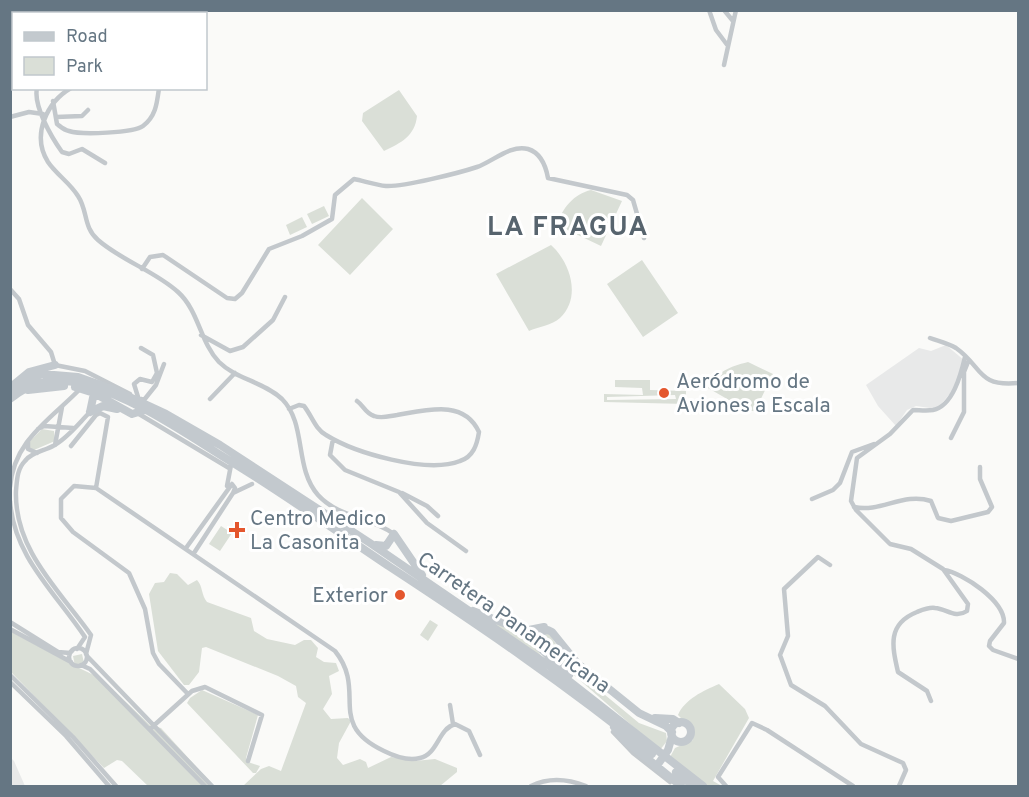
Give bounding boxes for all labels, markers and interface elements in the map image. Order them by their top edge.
legend [12,12,207,90]
text: Road [66,26,108,49]
text: Park [66,56,103,79]
district label: LA FRAGUA [487,211,649,245]
place label: Aeródromo de Aviones a Escala [676,369,831,420]
marker: Aeródromo de Aviones a Escala [657,386,671,400]
place label: Centro Medico La Casonita [250,506,386,557]
marker: Centro Medico La Casonita [228,521,246,539]
street label: Carretera Panamericana [411,546,615,700]
place label: Exterior [312,583,388,610]
marker: Exterior [393,588,407,602]

